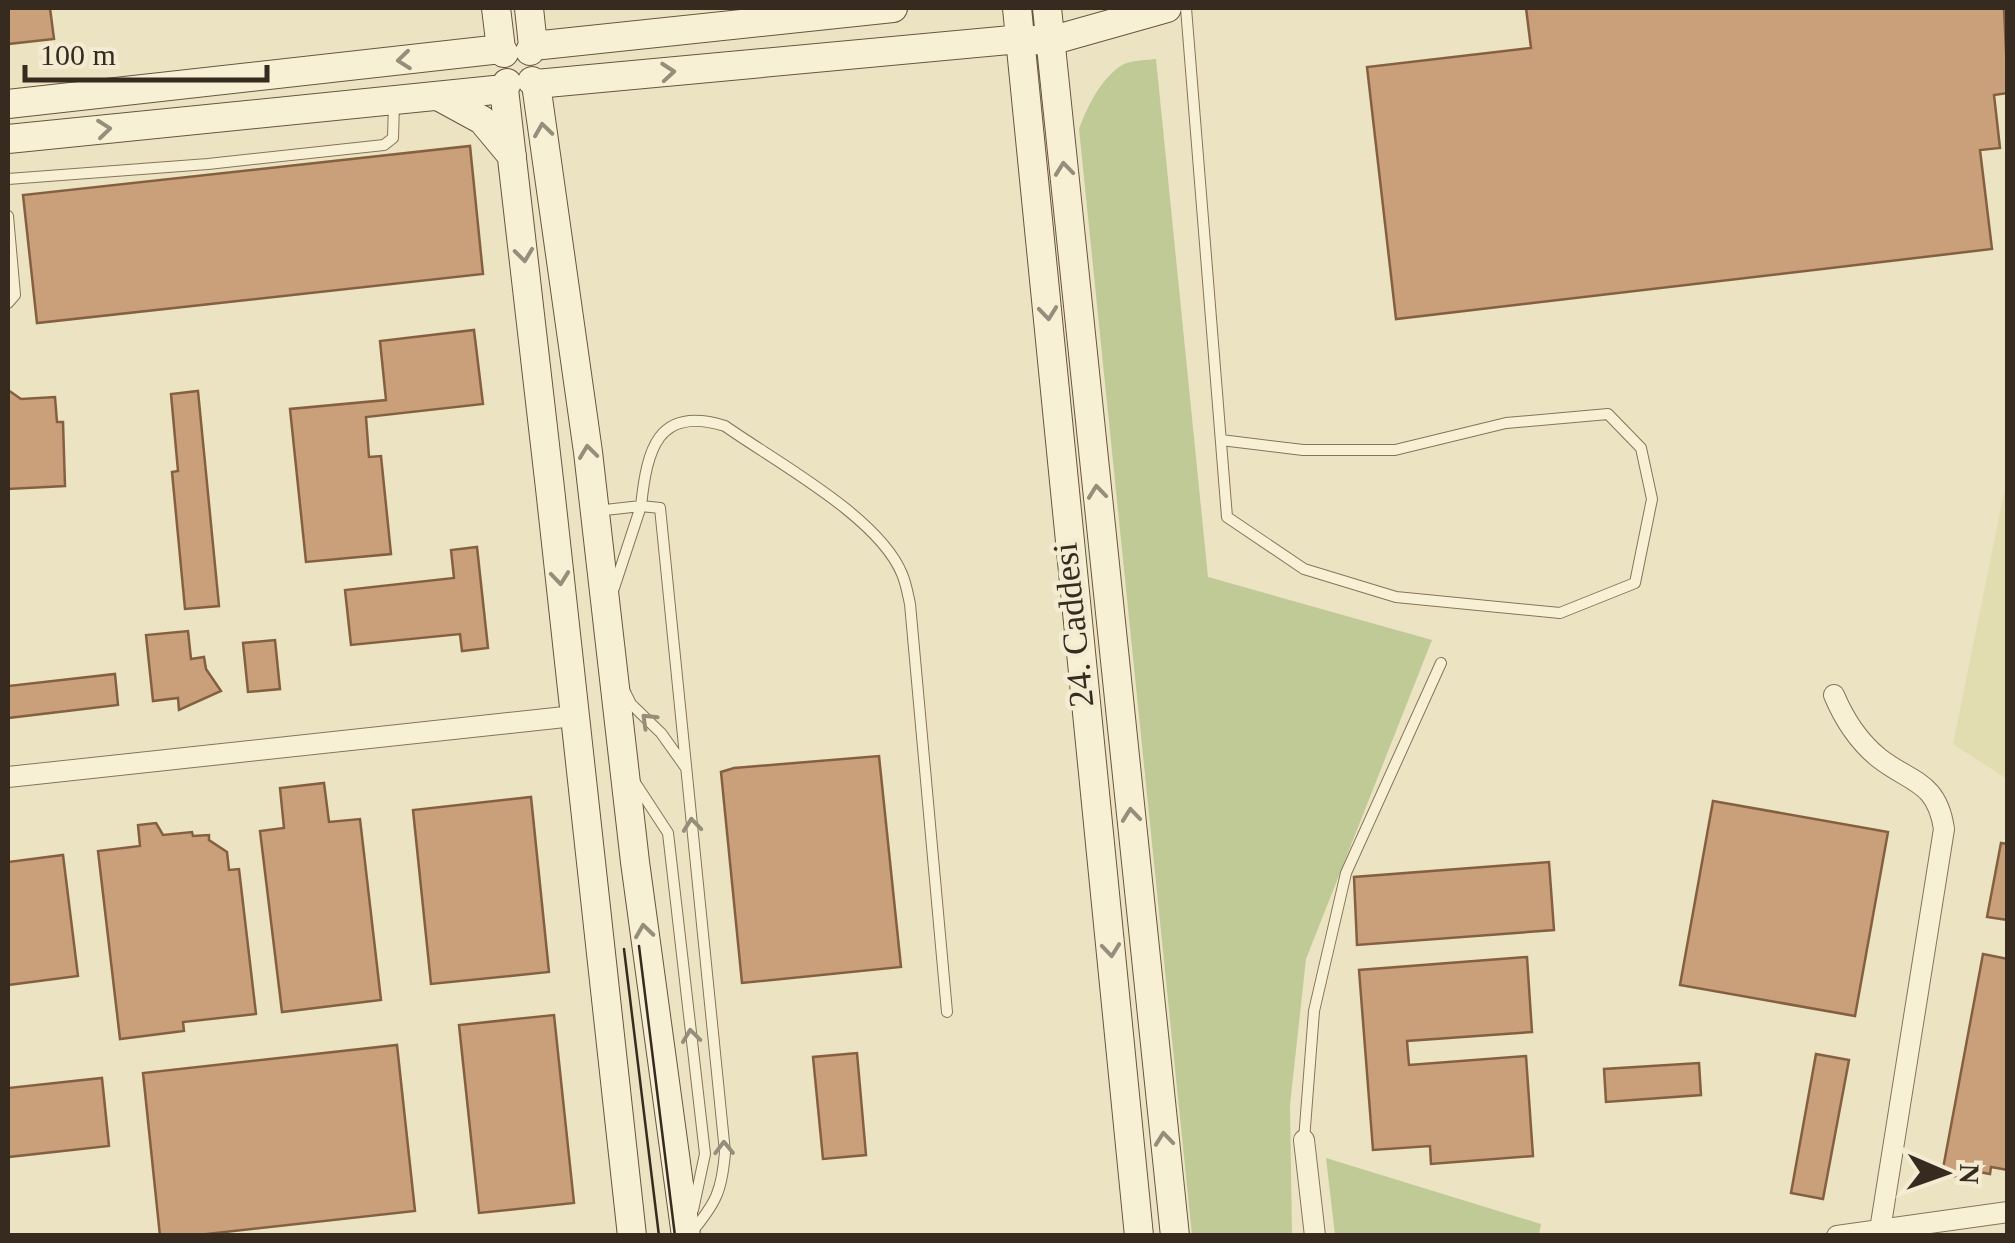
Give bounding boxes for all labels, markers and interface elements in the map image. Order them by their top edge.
scale bar [25,20,268,82]
text: 100 m [40,38,116,71]
one-way arrow [395,49,411,70]
one-way arrow [661,62,677,83]
one-way arrow [97,119,113,141]
one-way arrow [533,122,554,139]
one-way arrow [1053,160,1075,176]
one-way arrow [513,247,534,263]
one-way arrow [1037,306,1059,322]
one-way arrow [578,444,599,460]
one-way arrow [1087,484,1108,500]
street label: 24. Caddesi [1045,540,1102,709]
one-way arrow [549,570,570,586]
one-way arrow [641,714,660,732]
one-way arrow [1121,807,1142,823]
one-way arrow [682,817,704,833]
one-way arrow [635,923,656,939]
one-way arrow [1100,943,1121,959]
one-way arrow [681,1027,702,1043]
north arrow [1895,1123,1995,1223]
one-way arrow [1154,1130,1176,1146]
one-way arrow [713,1140,734,1156]
text: N [1954,1163,1985,1185]

